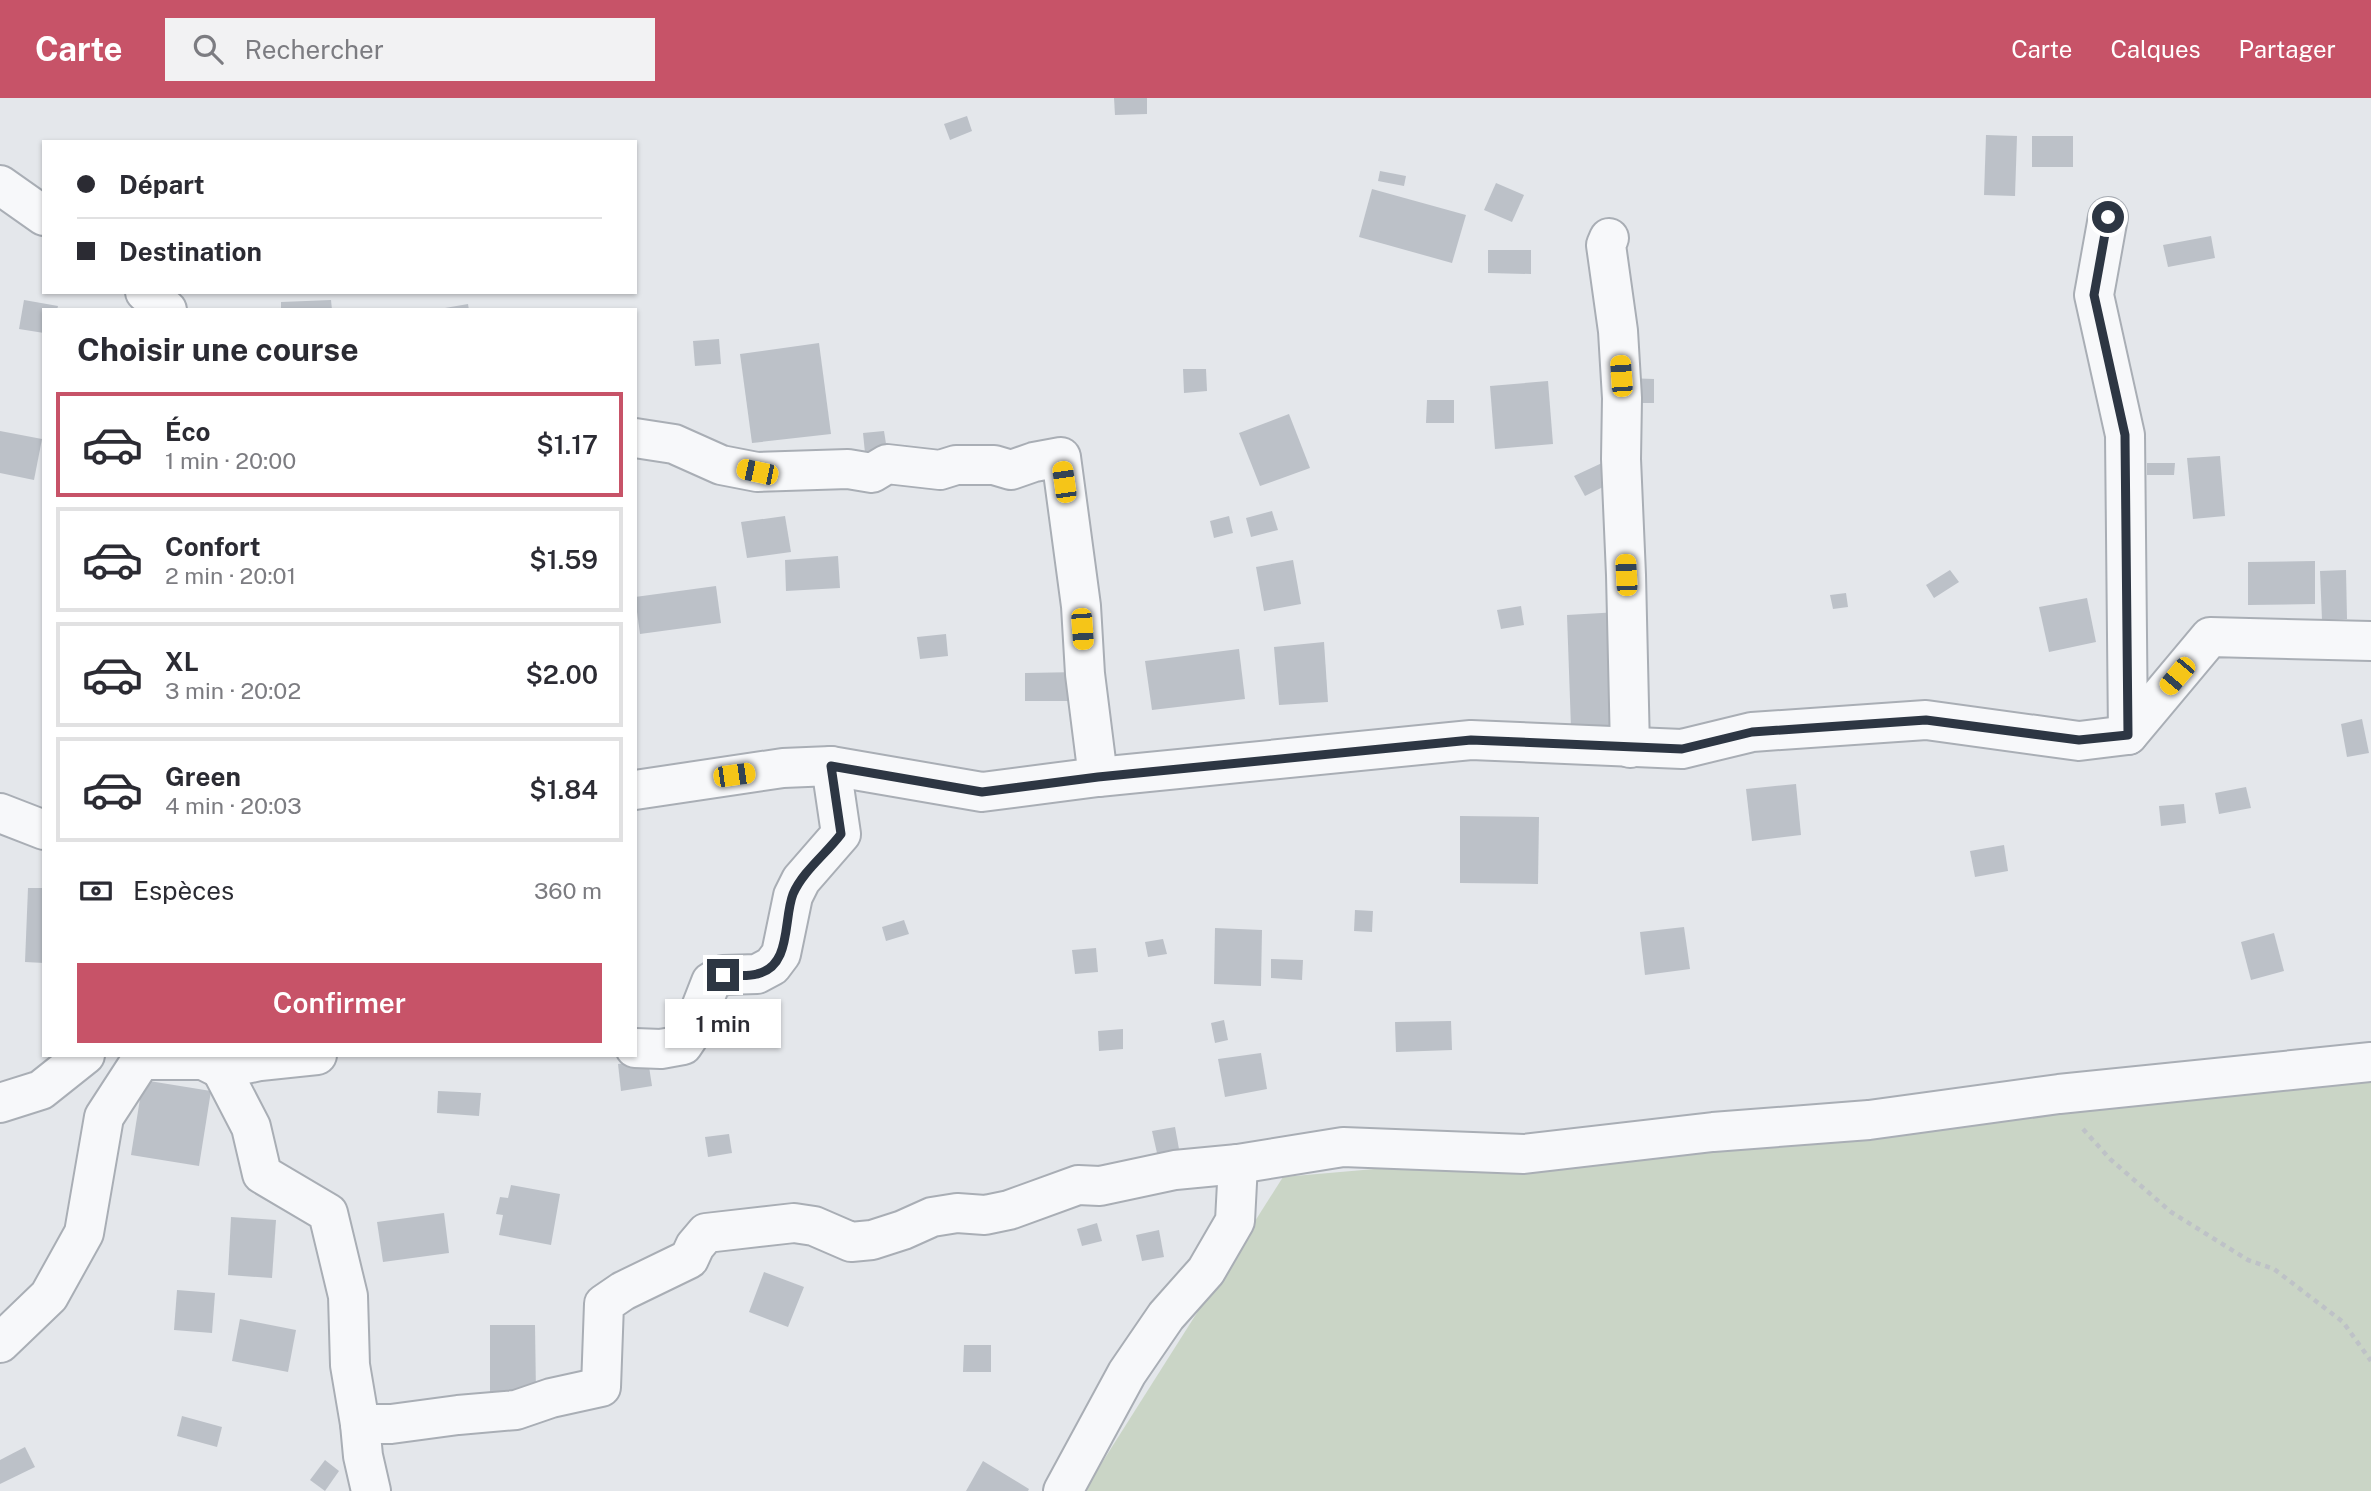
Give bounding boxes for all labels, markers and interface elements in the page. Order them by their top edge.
search box [165,18,655,81]
text: Carte [35,30,123,68]
icon: search [189,30,227,68]
text: Rechercher [245,34,384,65]
text: Carte [2011,35,2072,63]
text: Calques [2110,35,2201,63]
text: Partager [2239,35,2336,63]
text: Départ [119,169,205,200]
route start [2092,201,2124,233]
text: Destination [119,236,262,267]
text: Choisir une course [77,331,359,368]
car [1610,354,1633,398]
icon: car [81,413,144,476]
text: Éco [165,416,211,447]
text: $1.17 [536,429,598,460]
text: 1 min · 20:00 [165,447,296,474]
car [735,457,780,487]
car [1051,460,1078,504]
icon: car [81,528,144,591]
text: Confort [165,531,261,562]
text: $1.59 [529,544,598,575]
car [1615,553,1638,597]
text: 2 min · 20:01 [165,562,296,589]
car [1071,607,1094,651]
icon: car [81,643,144,706]
text: XL [165,646,199,677]
car [2156,653,2199,699]
text: $2.00 [525,659,598,690]
text: 3 min · 20:02 [165,677,301,704]
icon: car [81,758,144,821]
text: Green [165,761,241,792]
car [712,762,757,788]
text: $1.84 [529,774,598,805]
text: 4 min · 20:03 [165,792,302,819]
icon: cash [77,872,115,910]
text: Espèces [133,875,234,906]
text: 360 m [534,877,602,904]
route end [707,959,739,991]
button: Confirmer [77,963,602,1043]
callout: 1 min [665,1000,781,1048]
text: 1 min [696,1010,750,1037]

